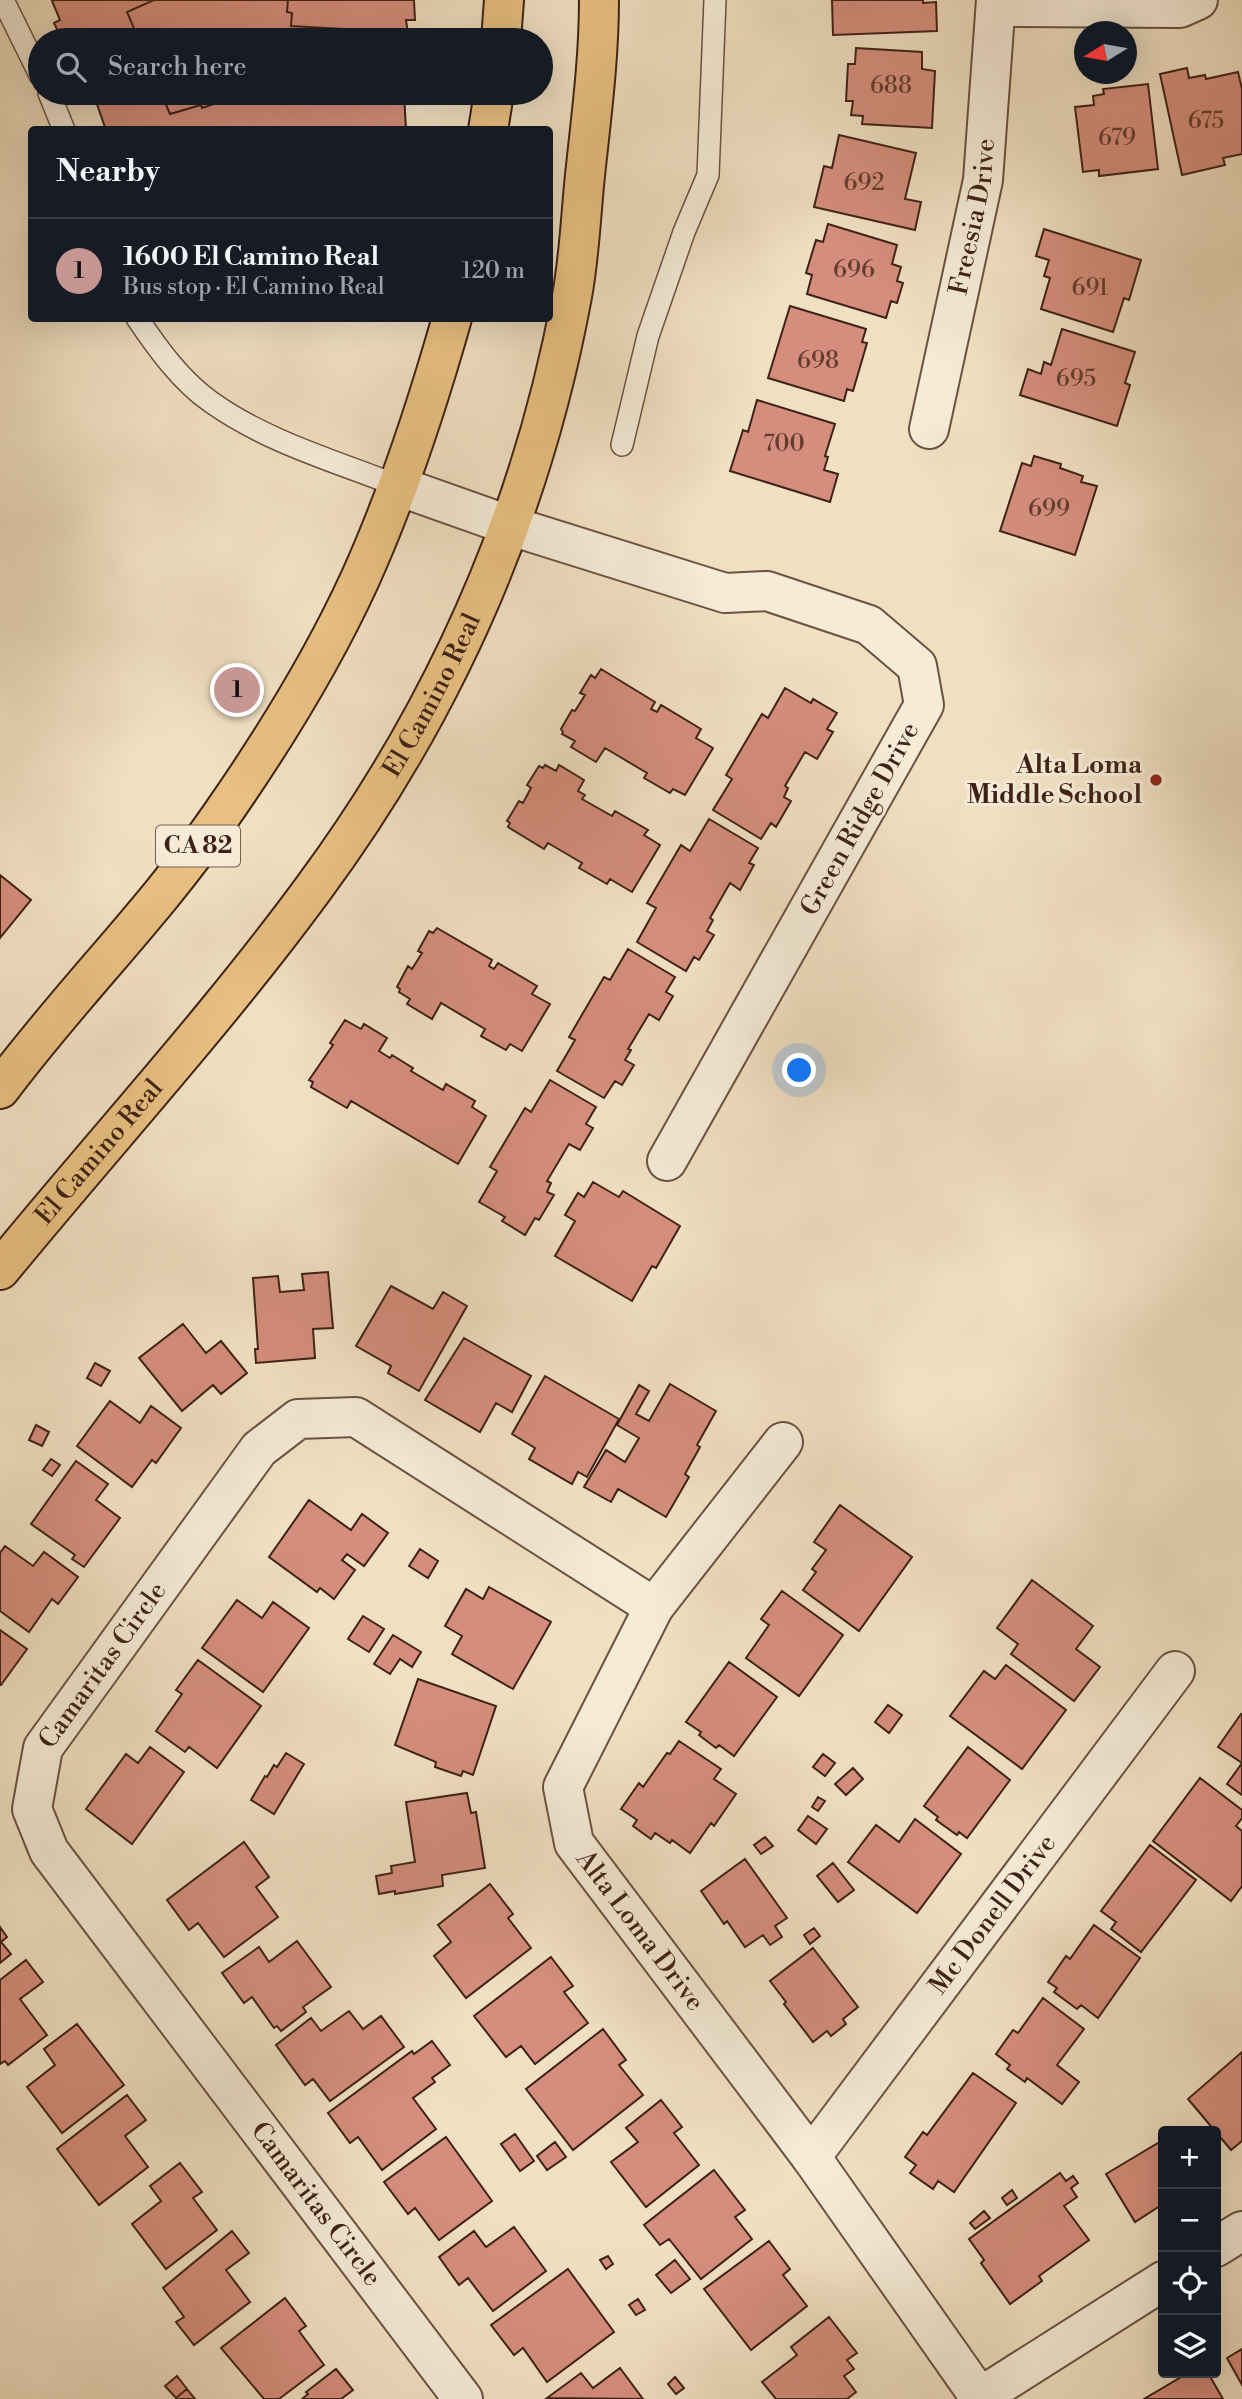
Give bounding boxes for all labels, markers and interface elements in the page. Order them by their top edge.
north arrow [1074,21,1137,84]
search box [28,28,553,105]
icon: search [52,48,90,86]
text: Search here [108,51,247,83]
house number: 688 [870,72,912,100]
house number: 675 [1188,107,1224,135]
house number: 679 [1098,124,1136,152]
street label: Freesia Drive [943,137,1002,298]
text: Nearby [56,153,160,191]
house number: 692 [844,169,885,197]
text: 1600 El Camino Real [123,241,379,273]
house number: 696 [833,256,875,284]
text: 1 [73,257,85,285]
text: 120 m [461,257,525,285]
text: Bus stop · El Camino Real [123,273,385,301]
house number: 691 [1071,274,1109,302]
house number: 698 [797,347,839,375]
house number: 695 [1056,365,1096,393]
house number: 700 [763,430,805,458]
house number: 699 [1028,495,1070,523]
street label: El Camino Real [376,608,488,783]
pin: 1 [214,664,260,716]
street label: Green Ridge Drive [794,717,926,921]
place label: Alta Loma Middle School [967,749,1143,811]
marker: Alta Loma Middle School [1148,772,1164,788]
road number: CA 82 [156,826,240,866]
your location [782,1053,816,1087]
street label: El Camino Real [28,1073,170,1231]
street label: Camaritas Circle [32,1576,174,1755]
street label: Mc Donell Drive [922,1828,1063,2001]
street label: Alta Loma Drive [569,1843,711,2017]
street label: Camaritas Circle [244,2115,388,2293]
map controls [1158,2126,1221,2378]
button: + [1158,2126,1221,2189]
button: − [1158,2189,1221,2252]
button: locate [1158,2252,1221,2315]
button: layers [1158,2315,1221,2378]

